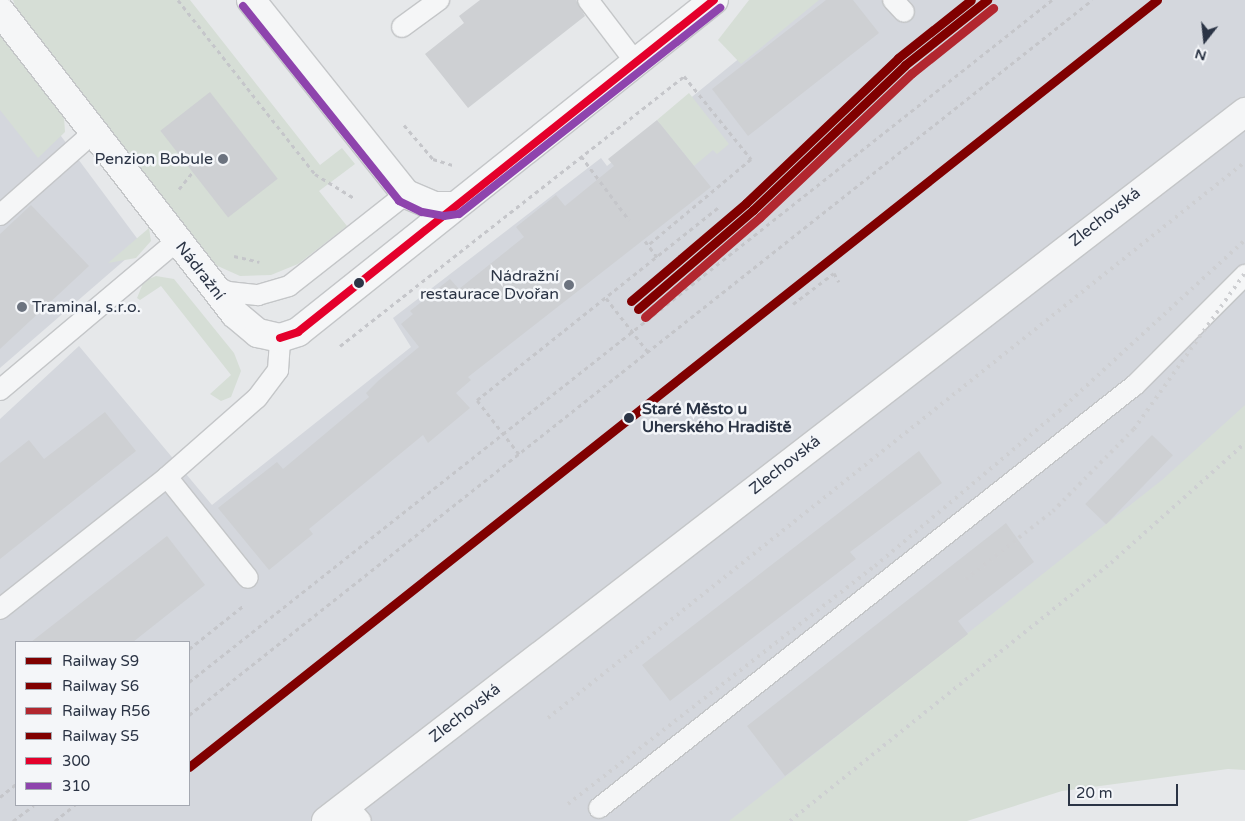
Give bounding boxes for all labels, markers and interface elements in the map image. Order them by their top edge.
north arrow [1180,15,1230,65]
text: N [1193,45,1208,65]
place label: Penzion Bobule [94,149,213,169]
marker: Penzion Bobule [217,153,229,165]
street label: Zlechovská [1066,183,1144,251]
street label: Nádražní [171,238,229,304]
place label: Nádražní restaurace Dvořan [420,266,559,304]
unlabelled marker [354,278,364,288]
marker: Nádražní restaurace Dvořan [563,279,575,291]
place label: Traminal, s.r.o. [32,297,141,317]
marker: Traminal, s.r.o. [16,301,28,313]
place label: Staré Město u Uherského Hradiště [642,399,792,437]
marker: Staré Město u Uherského Hradiště [620,409,638,427]
street label: Zlechovská [746,431,824,499]
legend [15,641,190,806]
text: Railway S9 [62,652,139,670]
text: Railway S6 [62,677,139,695]
street label: Zlechovská [426,679,504,747]
text: Railway R56 [62,702,150,720]
text: Railway S5 [62,727,139,745]
text: 300 [62,752,90,770]
scale bar [1070,774,1180,806]
text: 310 [62,777,90,795]
text: 20 m [1076,784,1113,802]

